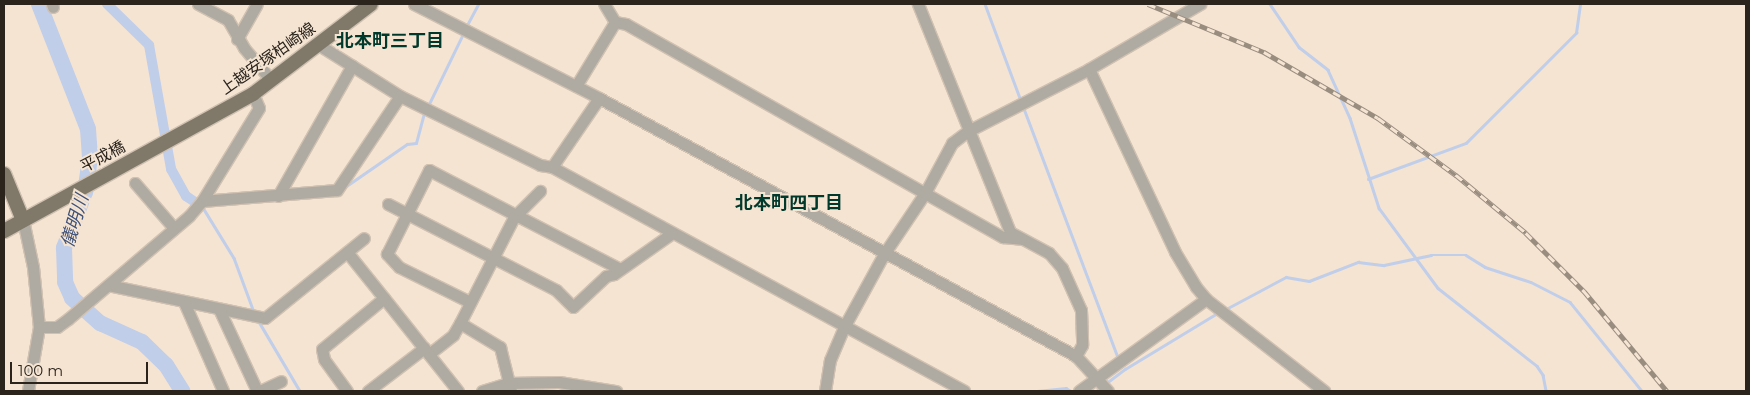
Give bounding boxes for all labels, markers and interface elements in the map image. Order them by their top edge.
street label: 上越安塚柏崎線 [217,19,319,99]
district label: 北本町三丁目 [336,30,444,52]
street label: 平成橋 [77,137,129,177]
water label: 儀明川 [57,192,93,250]
district label: 北本町四丁目 [735,192,843,214]
scale bar [12,352,150,384]
text: 100 m [18,361,63,380]

